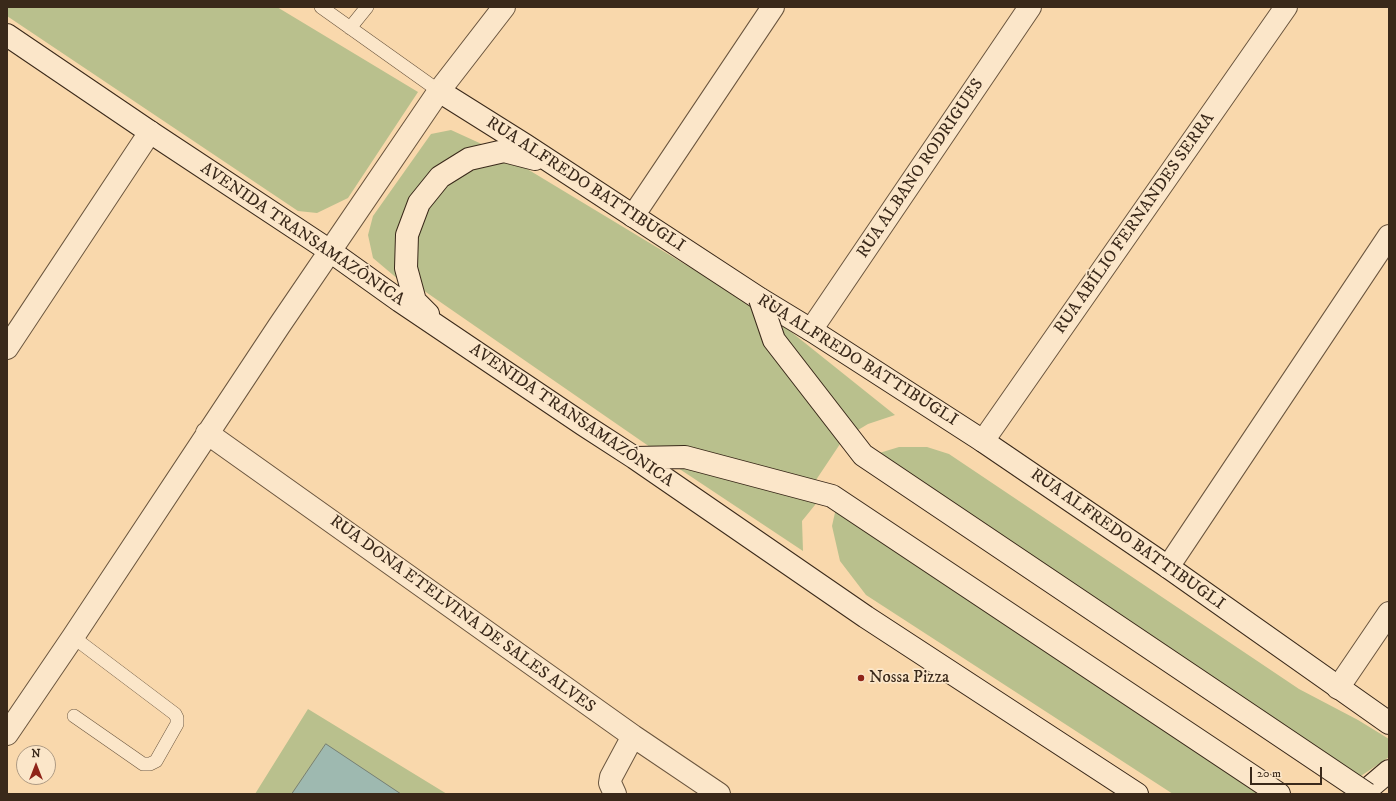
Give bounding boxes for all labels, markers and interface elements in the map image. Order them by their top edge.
street label: RUA ALBANO RODRIGUES [853,75,989,263]
street label: RUA ABÍLIO FERNANDES SERRA [1051,110,1219,338]
street label: RUA ALFREDO BATTIBUGLI [482,113,688,257]
street label: AVENIDA TRANSAMAZÔNICA [196,159,408,311]
street label: RUA ALFREDO BATTIBUGLI [753,291,961,431]
street label: AVENIDA TRANSAMAZÔNICA [465,340,677,492]
street label: RUA ALFREDO BATTIBUGLI [1026,465,1228,615]
street label: RUA DONA ETELVINA DE SALES ALVES [325,512,599,718]
place label: Nossa Pizza [869,668,949,688]
marker: Nossa Pizza [856,673,866,683]
north arrow [16,745,56,785]
text: N [31,747,41,761]
scale bar [1252,759,1324,785]
text: 20 m [1257,766,1281,781]

